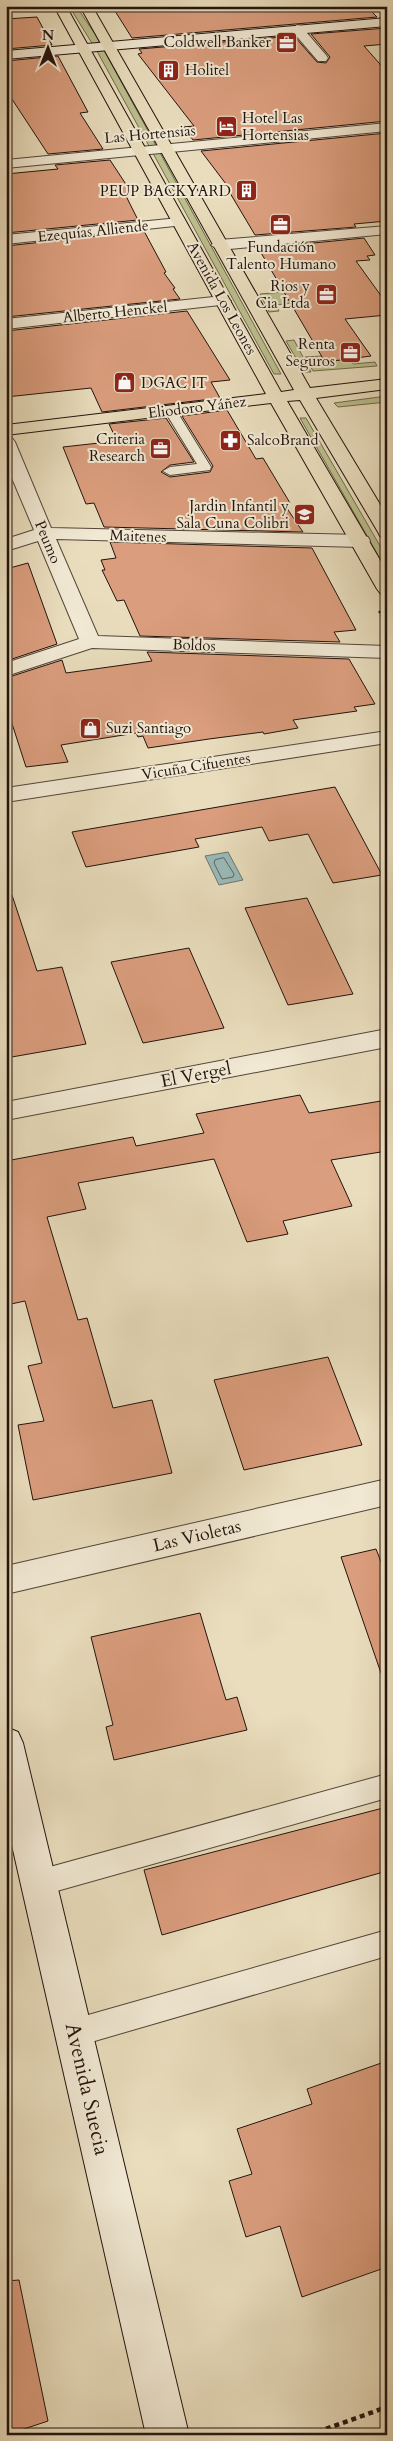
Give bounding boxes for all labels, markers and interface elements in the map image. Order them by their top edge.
north arrow [22,22,72,72]
text: N [42,26,54,45]
office icon: Coldwell Banker [275,30,299,54]
place label: Coldwell Banker [164,32,272,52]
building icon: Holitel [157,58,181,82]
place label: Holitel [185,60,229,80]
place label: Hotel Las Hortensias [242,108,309,145]
hotel icon: Hotel Las Hortensias [214,115,238,139]
street label: Las Hortensias [104,120,196,148]
building icon: PEUP BACKYARD [235,179,259,203]
place label: PEUP BACKYARD [100,181,231,201]
office icon: Fundación Talento Humano [269,212,293,236]
street label: Ezequías Alliende [37,215,150,247]
place label: Fundación Talento Humano [226,237,336,274]
street label: Avenida Los Leones [182,238,262,358]
place label: Rios y Cia Ltda [256,276,311,313]
office icon: Rios y Cia Ltda [314,283,338,307]
street label: Alberto Henckel [62,297,168,327]
place label: Renta Seguros [285,334,336,371]
office icon: Renta Seguros [339,341,363,365]
shop icon: DGAC IT [113,371,137,395]
place label: DGAC IT [141,373,207,393]
street label: Eliodoro Yáñez [147,391,248,423]
pharmacy icon: SalcoBrand [219,428,243,452]
place label: Criteria Research [89,429,146,466]
place label: SalcoBrand [247,430,318,450]
office icon: Criteria Research [149,436,173,460]
place label: Jardin Infantil y Sala Cuna Colibri [177,496,289,533]
school or university icon: Jardin Infantil y Sala Cuna Colibri [293,503,317,527]
street label: Peumo [30,518,66,566]
street label: Maitenes [109,525,167,547]
street label: Boldos [172,634,216,656]
shop icon: Suzi Santiago [78,716,102,740]
place label: Suzi Santiago [106,718,191,738]
street label: Vicuña Cifuentes [140,748,252,784]
street label: El Vergel [159,1056,234,1094]
street label: Las Violetas [150,1514,244,1558]
street label: Avenida Suecia [58,2020,116,2158]

